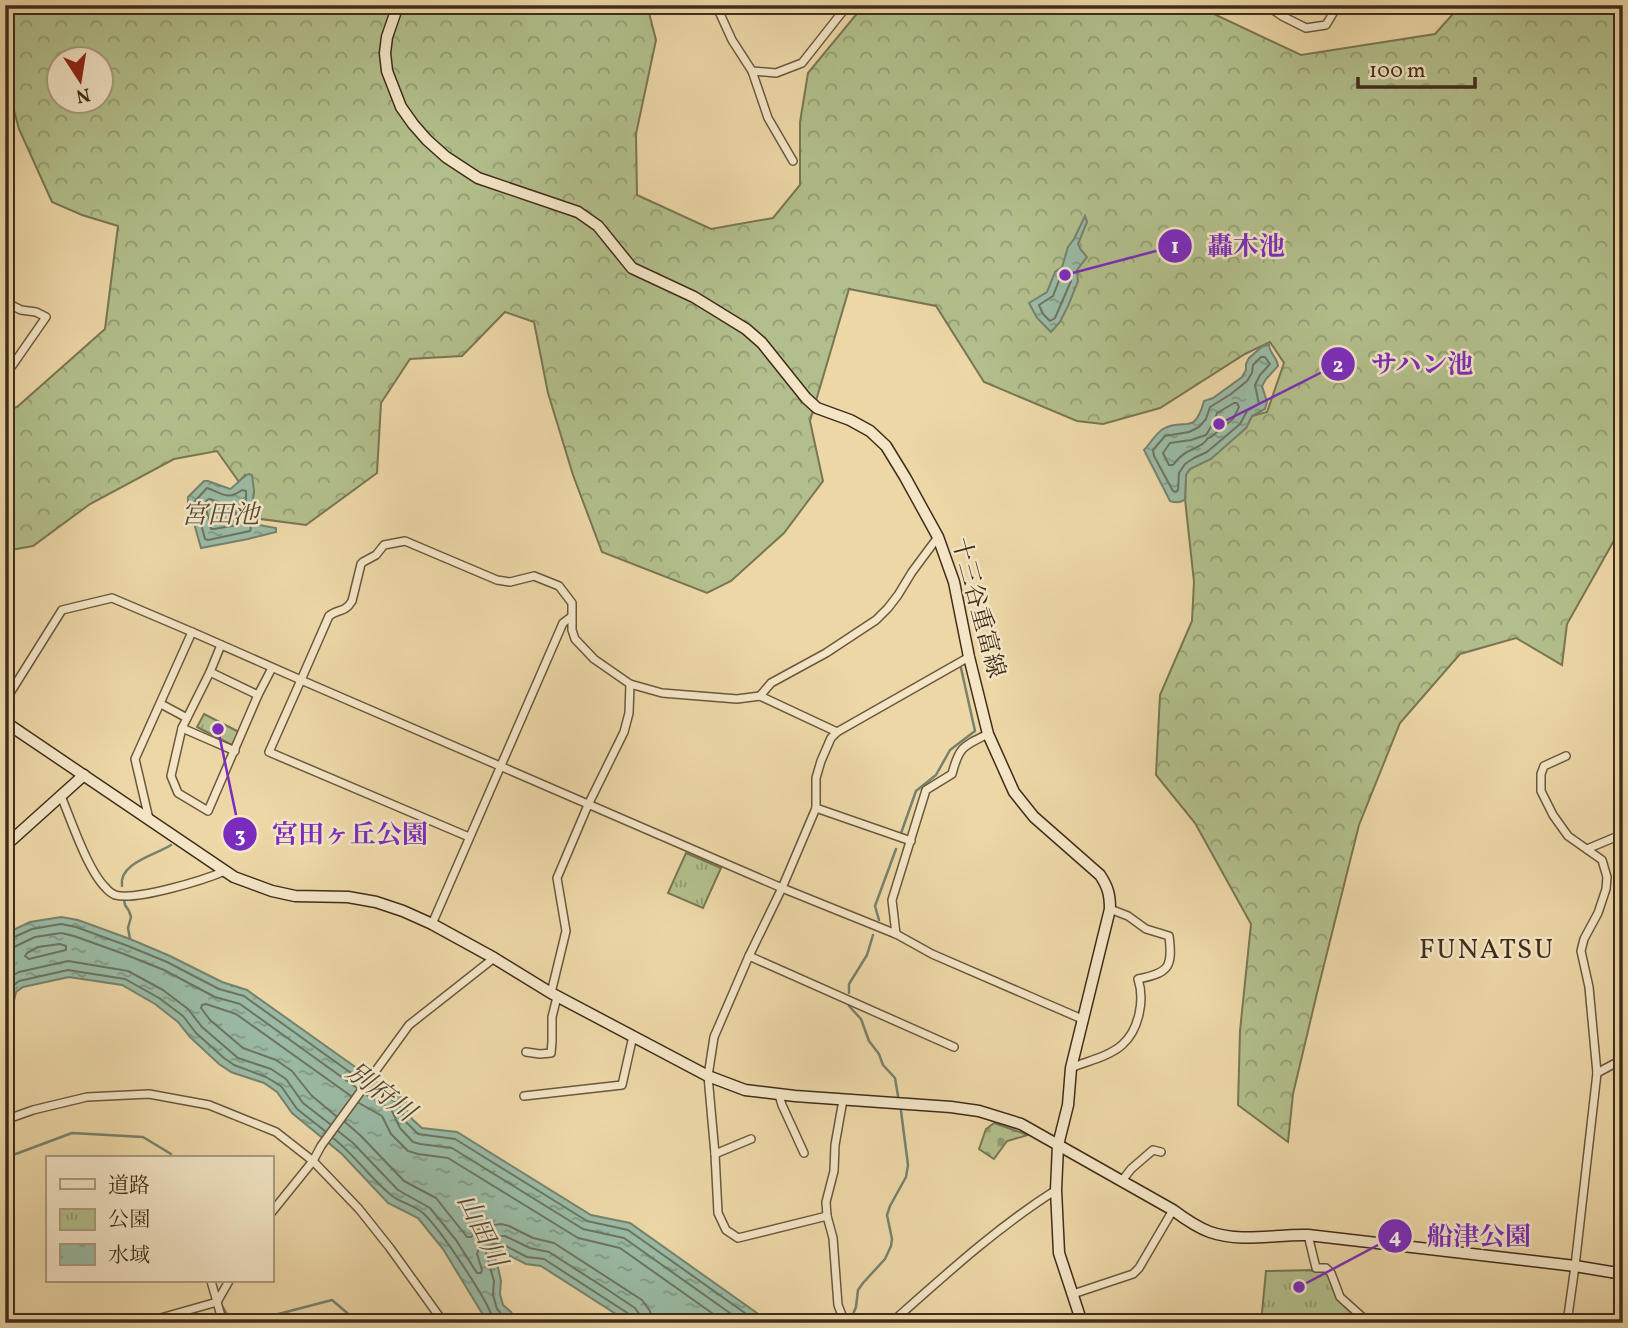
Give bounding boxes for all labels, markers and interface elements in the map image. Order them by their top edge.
north arrow [46,46,116,116]
scale bar [1358,46,1476,90]
text: 100 m [1369,57,1426,86]
text: N [73,81,93,109]
callout: 轟木池 [1158,222,1299,269]
text: 轟木池 [1207,230,1285,266]
text: 1 [1171,233,1179,262]
callout: サハン池 [1321,341,1488,388]
text: サハン池 [1371,348,1473,384]
text: 2 [1333,352,1343,381]
water label: 宮田池 [181,498,262,534]
street label: 十三谷重富線 [942,534,1012,682]
callout: 宮田ヶ丘公園 [223,811,442,858]
text: 宮田ヶ丘公園 [272,818,428,854]
text: 3 [235,822,245,851]
district label: FUNATSU [1419,931,1555,970]
water label: 別府川 [338,1055,424,1133]
legend [46,1156,273,1282]
text: 道路 [108,1172,150,1201]
water label: 山田川 [448,1188,516,1277]
text: 公園 [108,1206,150,1235]
callout: 船津公園 [1378,1212,1545,1259]
text: 船津公園 [1427,1220,1531,1256]
text: 4 [1389,1223,1402,1252]
text: 水域 [108,1242,150,1271]

